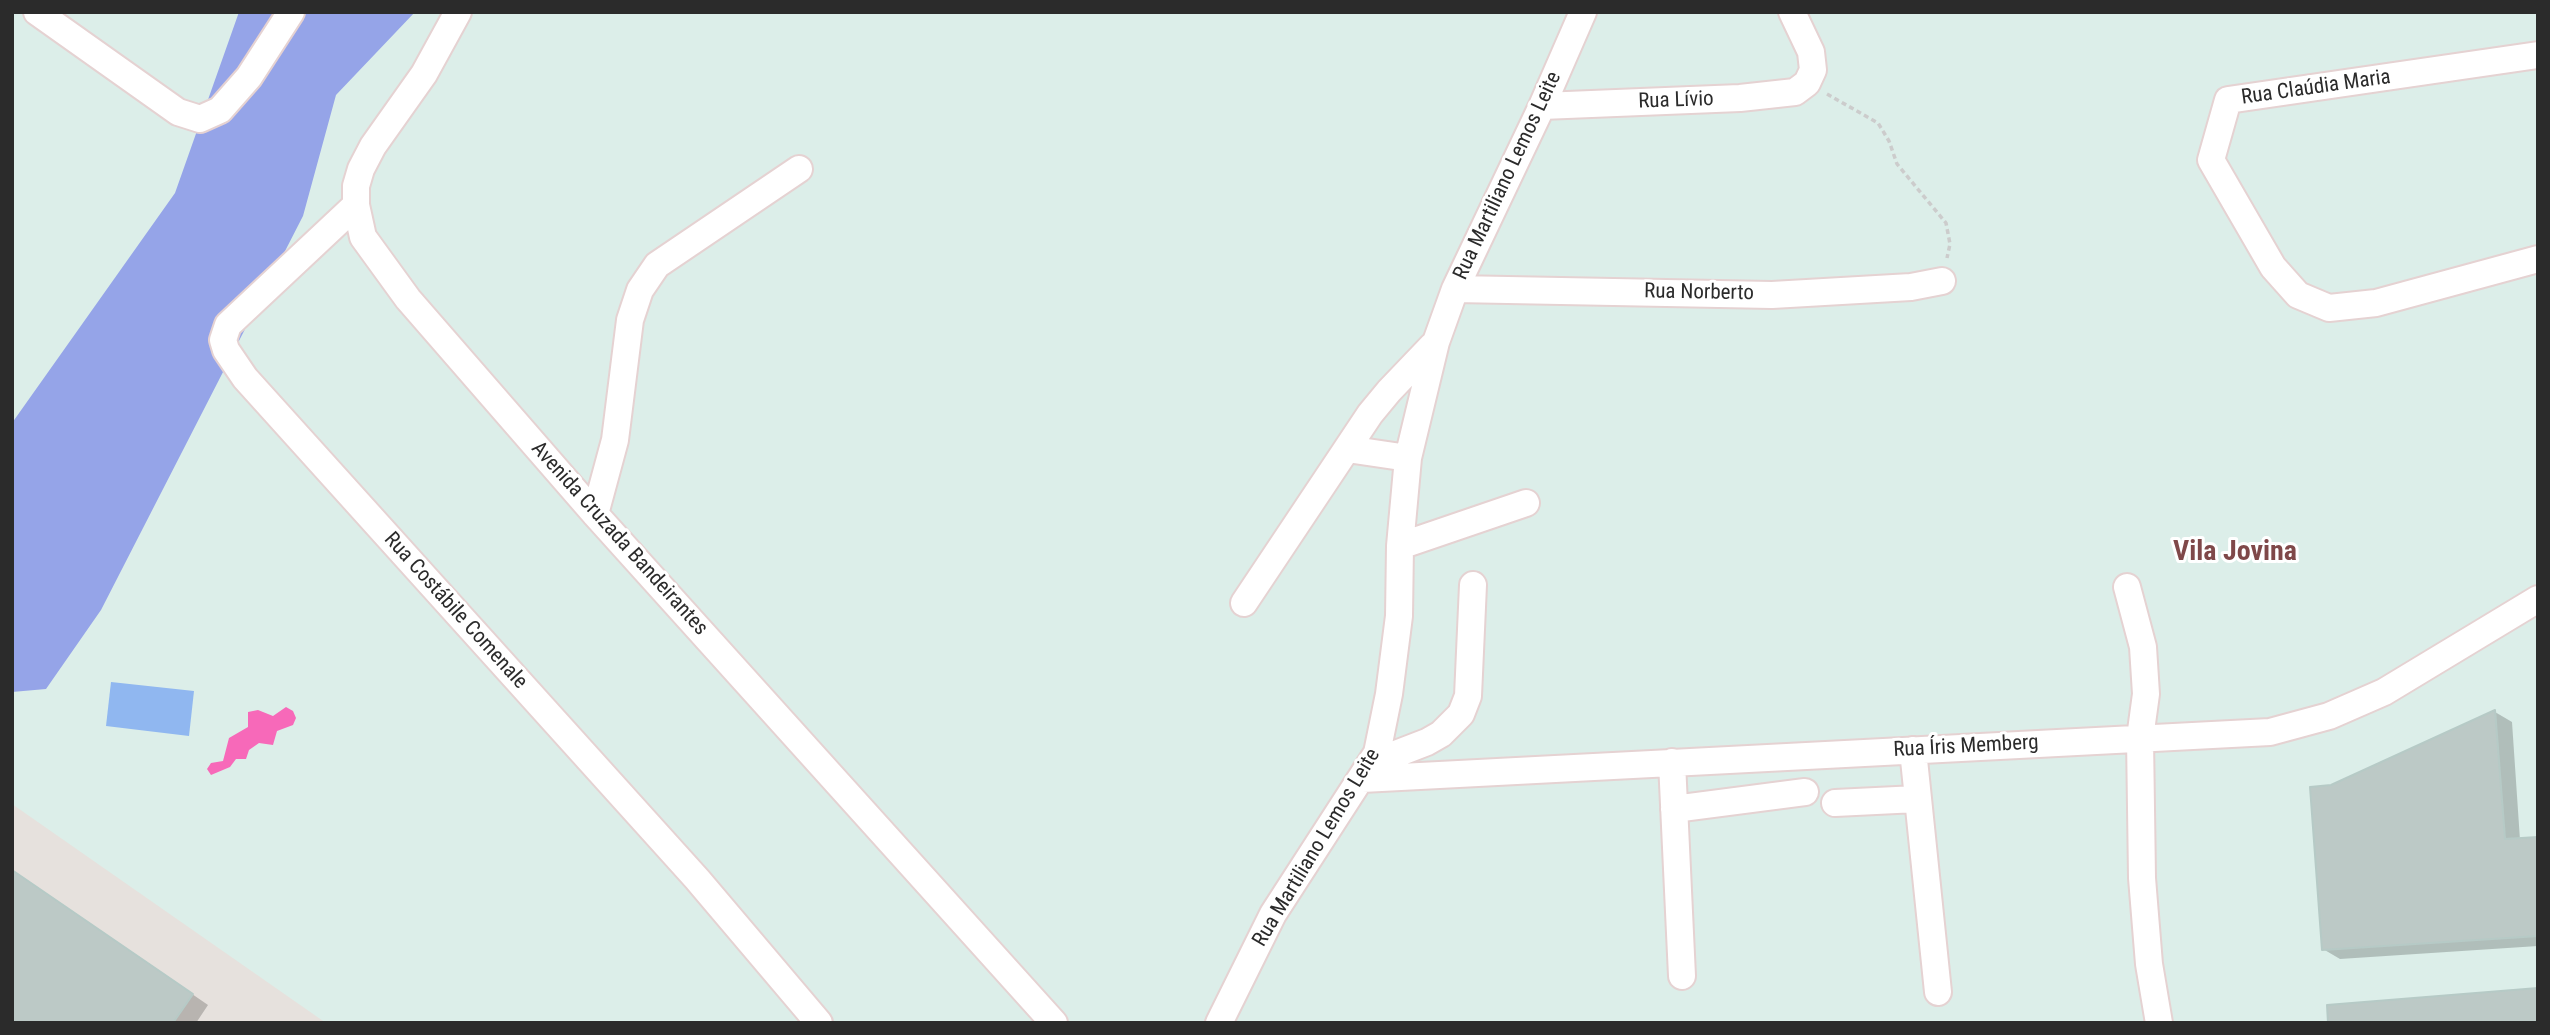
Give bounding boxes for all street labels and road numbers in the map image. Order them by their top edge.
street label: Rua Claúdia Maria [2240,65,2392,111]
street label: Rua Martiliano Lemos Leite [1449,68,1567,284]
street label: Rua Lívio [1638,87,1714,115]
street label: Rua Norberto [1644,279,1754,307]
street label: Avenida Cruzada Bandeirantes [525,437,713,641]
street label: Rua Costábile Comenale [378,527,532,695]
street label: Rua Íris Memberg [1893,731,2039,763]
street label: Rua Martiliano Lemos Leite [1248,744,1386,952]

